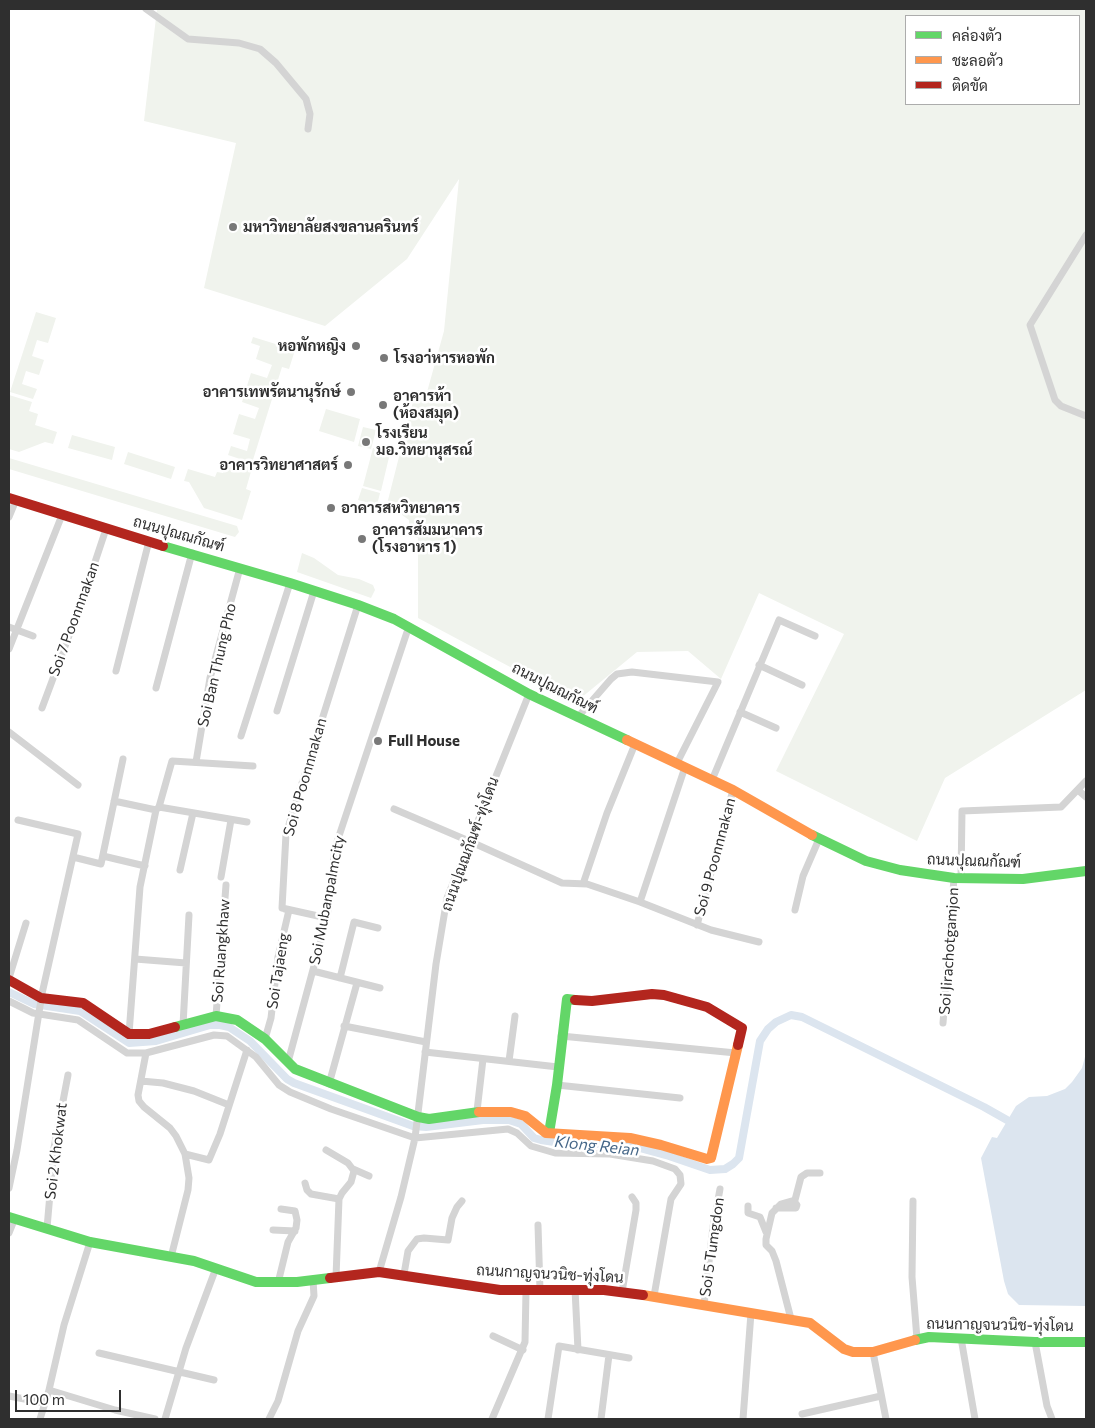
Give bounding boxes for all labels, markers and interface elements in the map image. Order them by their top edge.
legend [905,15,1080,105]
text: คล่องตัว [952,26,1002,44]
text: ชะลอตัว [952,51,1003,69]
text: ติดขัด [952,76,988,94]
place label: มหาวิทยาลัยสงขลานครินทร์ [243,218,419,236]
marker: มหาวิทยาลัยสงขลานครินทร์ [227,221,239,233]
place label: หอพักหญิง [278,337,346,355]
marker: หอพักหญิง [350,340,362,352]
place label: โรงอา่หารหอพัก [394,349,495,367]
marker: โรงอา่หารหอพัก [378,352,390,364]
place label: อาคารเทพรัตนานุรักษ์ [202,383,341,401]
marker: อาคารเทพรัตนานุรักษ์ [345,386,357,398]
place label: อาคารห้า (ห้องสมุด) [393,387,459,422]
marker: อาคารห้า (ห้องสมุด) [377,399,389,411]
place label: โรงเรียน มอ.วิทยานุสรณ์ [376,424,473,459]
marker: โรงเรียน มอ.วิทยานุสรณ์ [360,436,372,448]
place label: อาคารวิทยาศาสตร์ [219,456,338,474]
marker: อาคารวิทยาศาสตร์ [342,459,354,471]
place label: อาคารสหวิทยาคาร [341,499,460,517]
marker: อาคารสหวิทยาคาร [325,502,337,514]
street label: ถนนปุณณกัณฑ์ [131,512,227,556]
place label: อาคารสัมมนาคาร (โรงอาหาร 1) [372,521,483,556]
marker: อาคารสัมมนาคาร (โรงอาหาร 1) [356,533,368,545]
street label: Soi 7 Poonnnakan [45,559,103,679]
street label: Soi Ban Thung Pho [194,601,240,729]
street label: ถนนปุณณกัณฑ์ [509,659,601,717]
street label: Soi 8 Poonnnakan [280,716,330,838]
place label: Full House [388,732,460,750]
marker: Full House [372,735,384,747]
street label: ถนนปุณณกัณฑ์-ทุ่งโดน [437,774,503,914]
street label: Soi 9 Poonnnakan [691,796,739,918]
street label: Soi Mubanpalmcity [306,834,348,966]
street label: ถนนปุณณกัณฑ์ [927,850,1021,872]
street label: Soi Jirachotgamjon [936,887,962,1015]
street label: Soi Ruangkhaw [208,899,234,1003]
street label: Soi Tajaeng [263,932,293,1010]
street label: Soi 2 Khokwat [41,1102,71,1200]
water label: Klong Reian [553,1132,641,1160]
street label: Soi 5 Tumgdon [696,1196,728,1298]
street label: ถนนกาญจนวนิช-ทุ่งโดน [476,1261,624,1287]
street label: ถนนกาญจนวนิช-ทุ่งโดน [926,1315,1074,1335]
scale bar [18,1380,124,1412]
text: 100 m [23,1390,65,1408]

